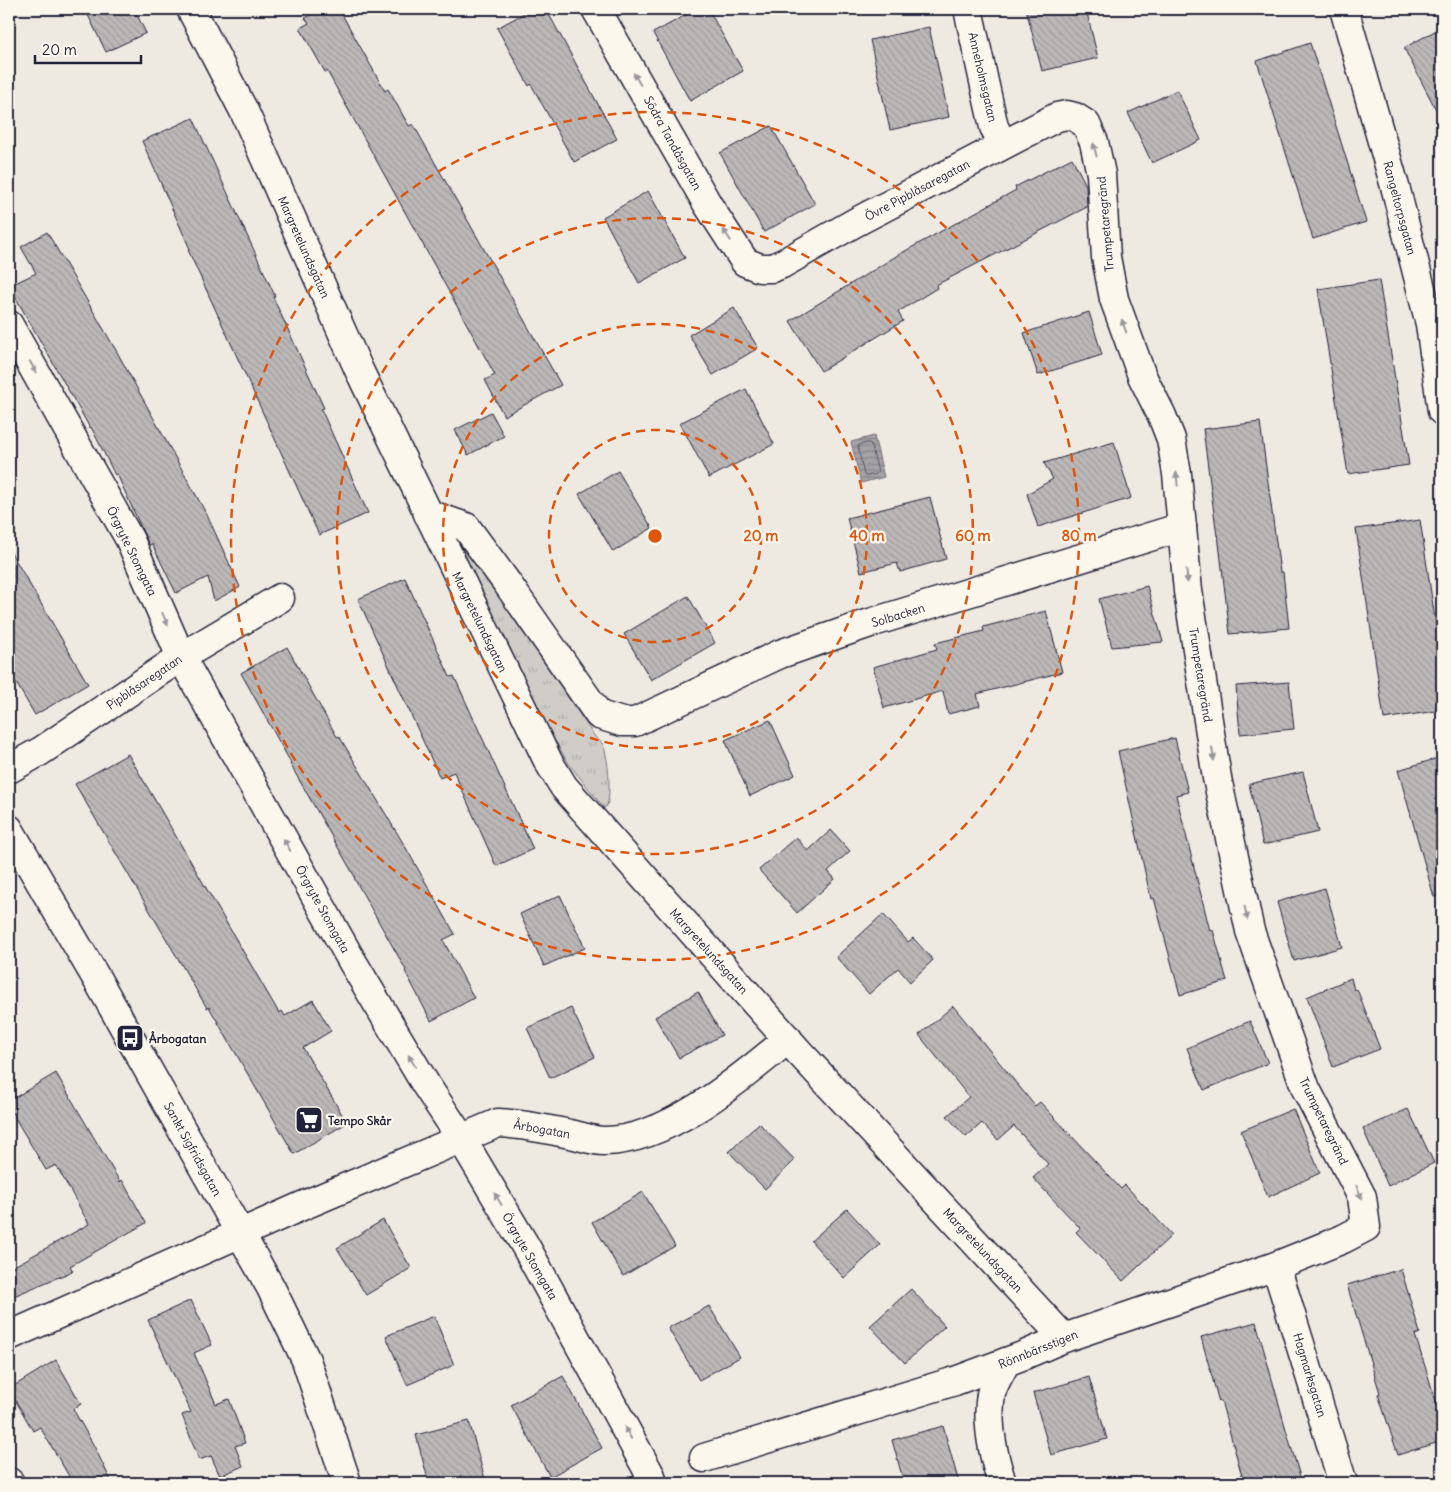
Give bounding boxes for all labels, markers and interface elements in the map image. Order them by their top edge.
street label: Anneholmsgatan [965,31,1001,123]
scale bar [35,32,141,64]
text: 20 m [42,40,77,59]
one-way arrow [632,73,641,86]
street label: Södra Tandåsgatan [641,93,705,193]
one-way arrow [1091,142,1099,157]
street label: Övre Pipblåsaregatan [862,156,972,224]
street label: Rangeltorpsgatan [1380,159,1420,257]
street label: Trumpetaregränd [1093,176,1117,272]
street label: Margretelundsgatan [275,194,333,300]
one-way arrow [722,228,732,242]
one-way arrow [1120,319,1127,334]
one-way arrow [28,360,37,374]
one-way arrow [1173,470,1181,486]
street label: Örgryte Stomgata [104,504,160,598]
text: 20 m [744,526,778,545]
text: 40 m [849,526,885,545]
text: 60 m [955,526,991,545]
text: 80 m [1061,526,1097,545]
centre of rings [646,527,664,545]
one-way arrow [1183,568,1191,584]
street label: Margretelundsgatan [449,569,511,675]
street label: Solbacken [869,600,927,630]
one-way arrow [161,612,169,626]
street label: Trumpetaregränd [1186,627,1216,723]
street label: Pipblåsaregatan [103,651,185,713]
one-way arrow [1209,746,1217,762]
one-way arrow [282,838,291,851]
street label: Örgryte Stomgata [293,863,353,956]
street label: Margretelundsgatan [667,905,751,997]
one-way arrow [1242,905,1250,920]
bus stop icon: Årbogatan [115,1023,145,1053]
place label: Årbogatan [149,1030,206,1047]
one-way arrow [407,1055,416,1068]
street label: Trumpetaregränd [1296,1075,1352,1167]
street label: Sankt Sigfridsgatan [161,1099,225,1199]
supermarket icon: Tempo Skår [294,1105,324,1135]
place label: Tempo Skår [328,1113,391,1129]
street label: Årbogatan [512,1117,572,1141]
one-way arrow [1356,1185,1364,1199]
one-way arrow [493,1193,502,1206]
street label: Margretelundsgatan [940,1205,1026,1295]
street label: Örgryte Stomgata [499,1210,561,1302]
street label: Rönnbärsstigen [996,1326,1080,1372]
street label: Hagmarksgatan [1290,1331,1330,1419]
one-way arrow [623,1426,632,1440]

